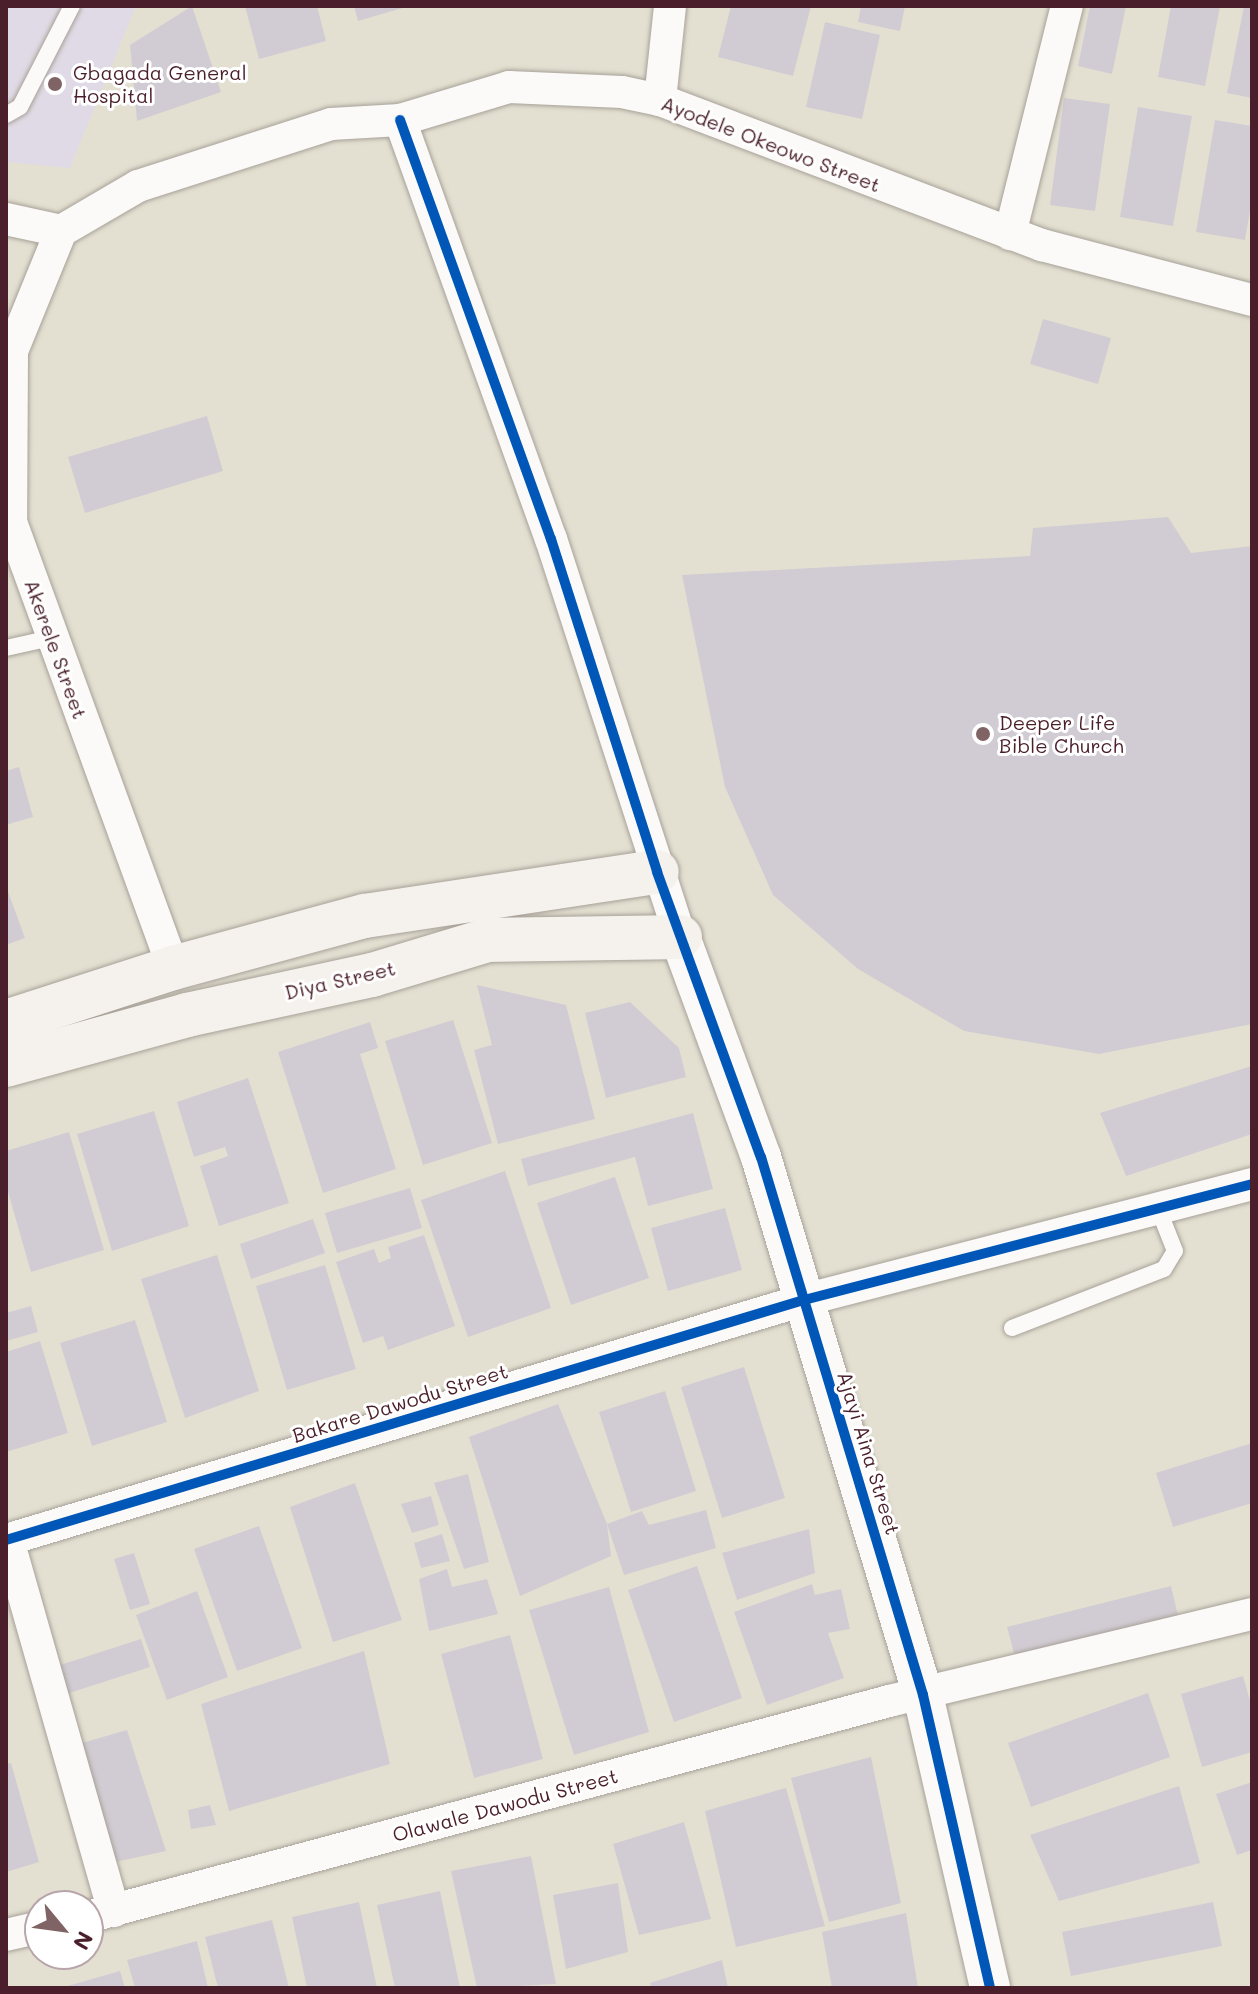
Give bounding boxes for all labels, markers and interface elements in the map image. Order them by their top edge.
place label: Gbagada General Hospital [73,60,247,107]
marker: Gbagada General Hospital [44,73,66,95]
street label: Ayodele Okeowo Street [658,91,884,197]
street label: Akerele Street [20,576,92,722]
place label: Deeper Life Bible Church [999,710,1124,757]
marker: Deeper Life Bible Church [974,725,992,743]
street label: Diya Street [282,956,398,1004]
street label: Bakare Dawodu Street [289,1359,511,1447]
street label: Ajayi Aina Street [833,1368,905,1538]
street label: Olawale Dawodu Street [390,1763,620,1847]
north arrow [24,1890,104,1970]
text: N [67,1927,100,1955]

